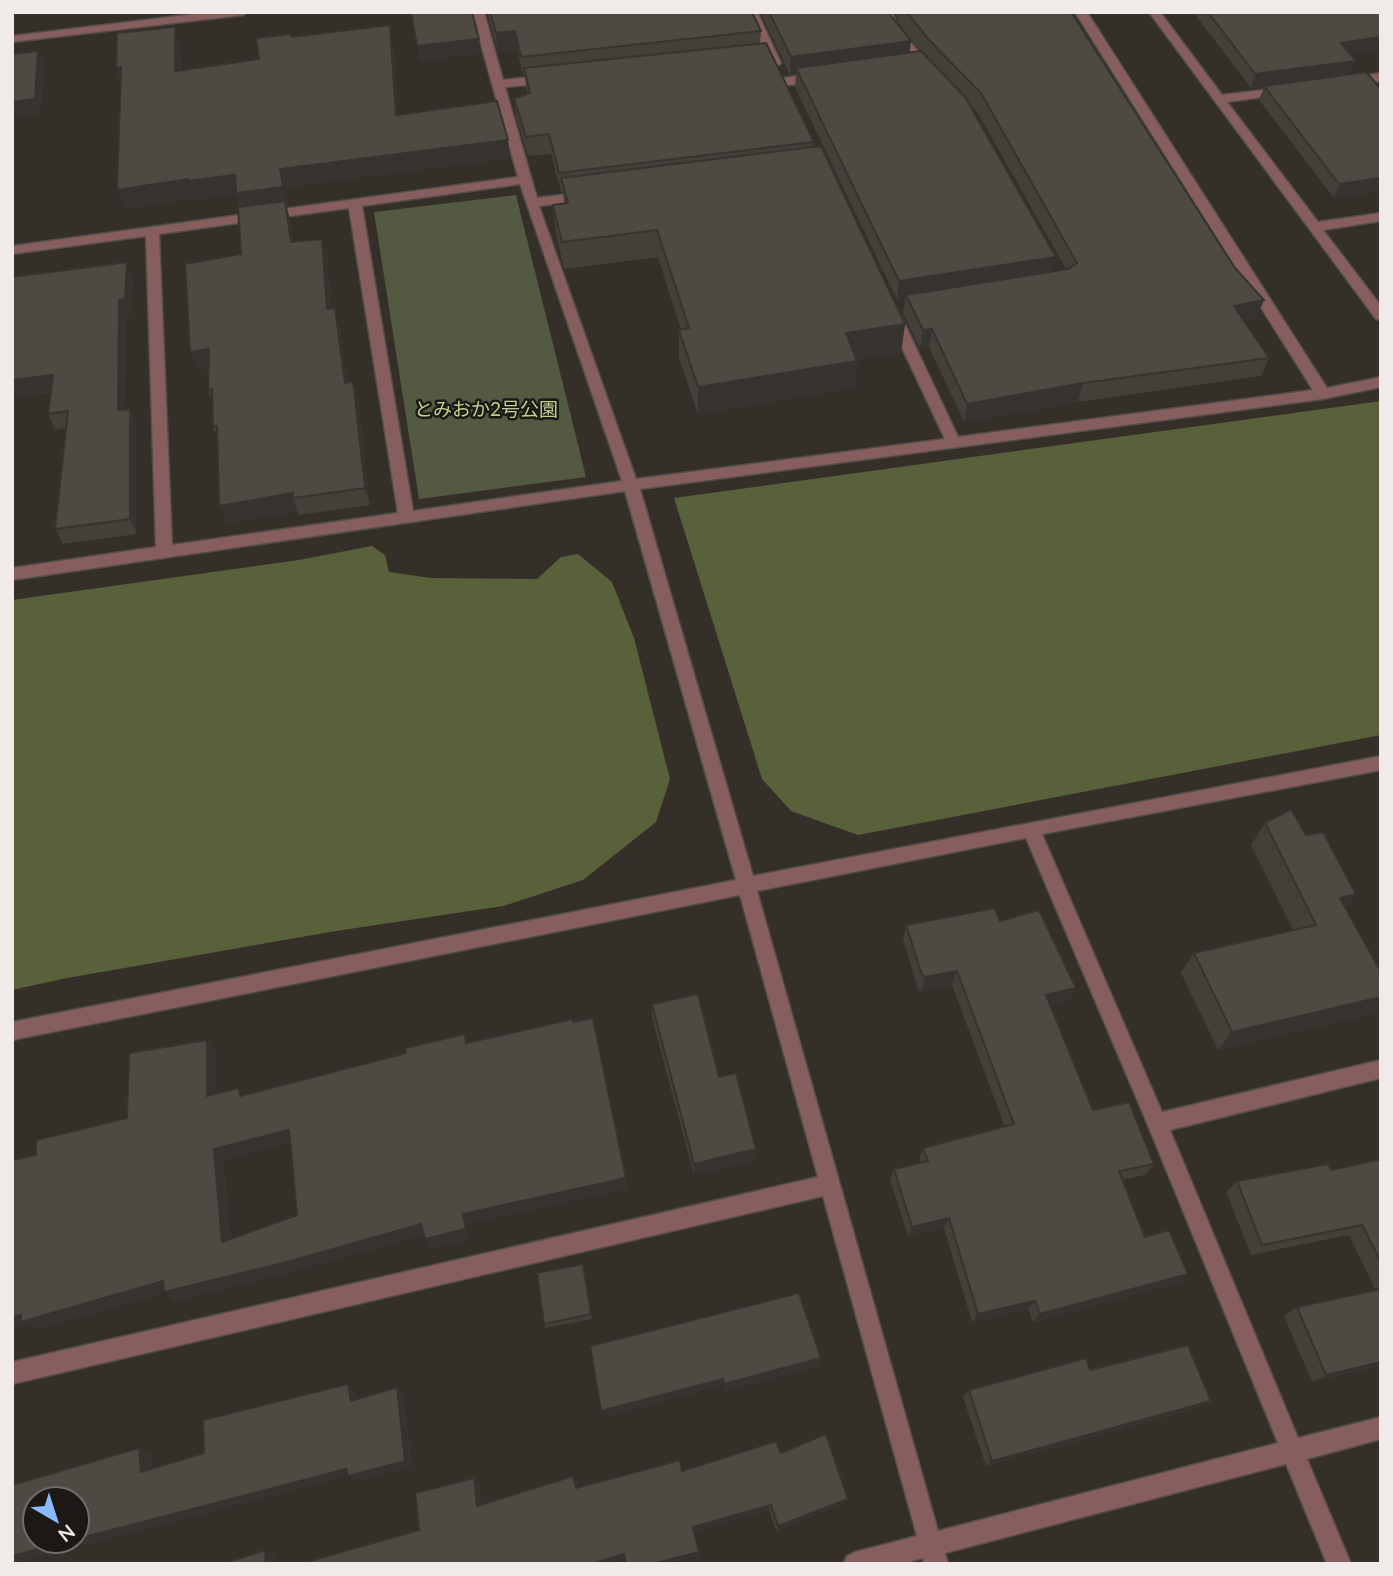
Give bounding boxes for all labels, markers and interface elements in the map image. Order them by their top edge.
park label: とみおか2号公園 [414,397,558,420]
north arrow [21,1485,91,1555]
text: N [54,1520,80,1547]

